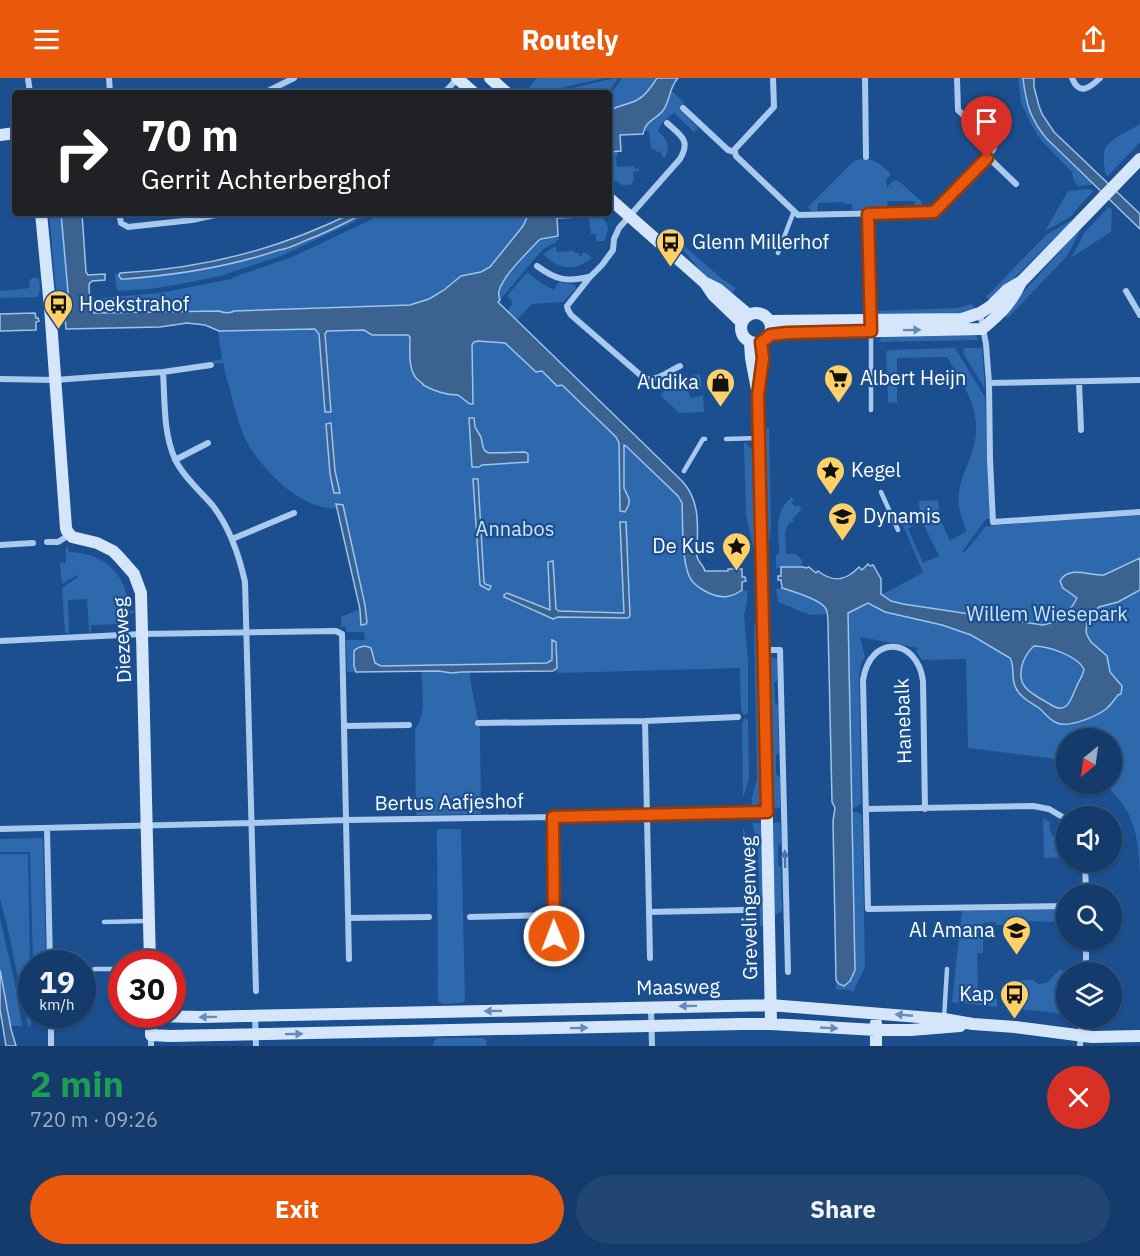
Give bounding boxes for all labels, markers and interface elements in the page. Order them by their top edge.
text: Routely [522,22,618,57]
icon: menu [30,23,63,56]
icon: share [1077,23,1110,56]
pin [961,96,1012,158]
icon: arrive [970,105,1003,138]
text: 70 m [141,108,239,163]
icon: right [42,114,120,192]
text: Gerrit Achterberghof [141,161,390,196]
bus stop icon: Glenn Millerhof [655,226,687,268]
place label: Glenn Millerhof [692,228,830,255]
bus stop icon: Hoekstrahof [42,288,74,330]
place label: Hoekstrahof [79,290,190,317]
one-way arrow [903,326,922,335]
supermarket icon: Albert Heijn [823,362,855,404]
place label: Albert Heijn [860,364,966,391]
shop icon: Audika [704,366,736,408]
place label: Audika [637,368,699,395]
place icon: Kegel [814,454,846,496]
place label: Kegel [851,456,901,483]
school or university icon: Dynamis [826,500,858,542]
place label: Dynamis [863,502,941,529]
park label: Annabos [476,515,554,542]
place icon: De Kus [720,530,752,572]
place label: De Kus [652,532,715,559]
street label: Diezeweg [106,596,137,684]
park label: Willem Wiesepark [966,600,1128,627]
street label: Hanebalk [888,677,917,764]
north arrow [1056,728,1122,794]
map controls [1056,728,1122,1028]
street label: Bertus Aafjeshof [374,787,524,816]
button: sound [1056,806,1122,872]
street label: Grevelingenweg [734,835,763,980]
one-way arrow [780,850,790,869]
button: search [1056,884,1122,950]
position arrow [522,904,586,968]
school or university icon: Al Amana [1000,914,1032,956]
place label: Al Amana [909,916,995,943]
speed limit sign: 30 [108,950,186,1028]
text: 19 [39,962,75,1001]
button: layers [1056,962,1122,1028]
street label: Maasweg [636,972,721,1001]
bus stop icon: Kap [999,978,1031,1020]
place label: Kap [959,980,994,1007]
text: km/h [39,995,75,1014]
one-way arrow [679,1001,698,1011]
one-way arrow [484,1006,503,1016]
one-way arrow [895,1010,914,1020]
one-way arrow [199,1012,218,1022]
one-way arrow [569,1023,588,1033]
one-way arrow [819,1024,838,1033]
one-way arrow [284,1029,303,1039]
text: 2 min [30,1060,124,1107]
button: close [1047,1066,1110,1129]
text: 720 m · 09:26 [30,1106,158,1133]
button: Exit [30,1175,564,1244]
button: Share [576,1175,1110,1244]

